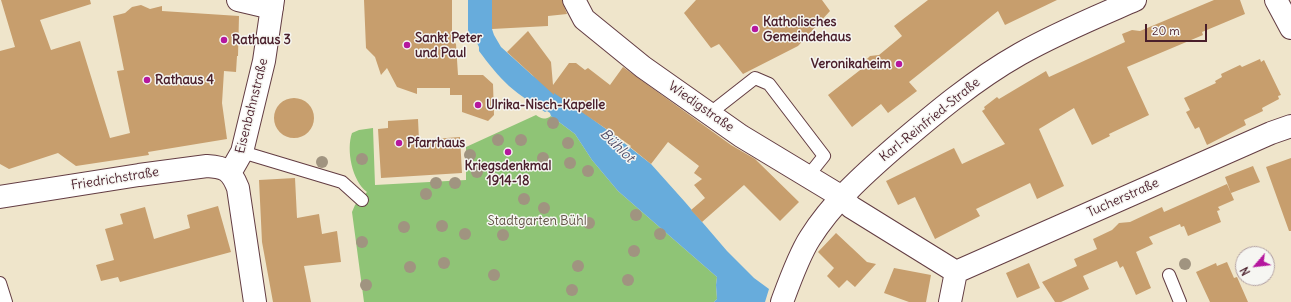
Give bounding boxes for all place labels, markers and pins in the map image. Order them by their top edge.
place label: Katholisches Gemeindehaus [763,14,851,45]
marker: Katholisches Gemeindehaus [750,24,760,34]
place label: Sankt Peter und Paul [415,30,482,61]
place label: Rathaus 3 [232,32,291,48]
marker: Rathaus 3 [219,35,229,45]
marker: Sankt Peter und Paul [402,40,412,50]
place label: Veronikaheim [811,56,891,72]
marker: Veronikaheim [894,59,904,69]
place label: Rathaus 4 [155,72,214,88]
marker: Rathaus 4 [142,75,152,85]
place label: Ulrika-Nisch-Kapelle [486,97,605,113]
marker: Ulrika-Nisch-Kapelle [473,100,483,110]
place label: Pfarrhaus [407,135,465,151]
marker: Pfarrhaus [394,138,404,148]
marker: Kriegsdenkmal 1914-18 [503,147,513,157]
place label: Kriegsdenkmal 1914-18 [465,158,551,189]

